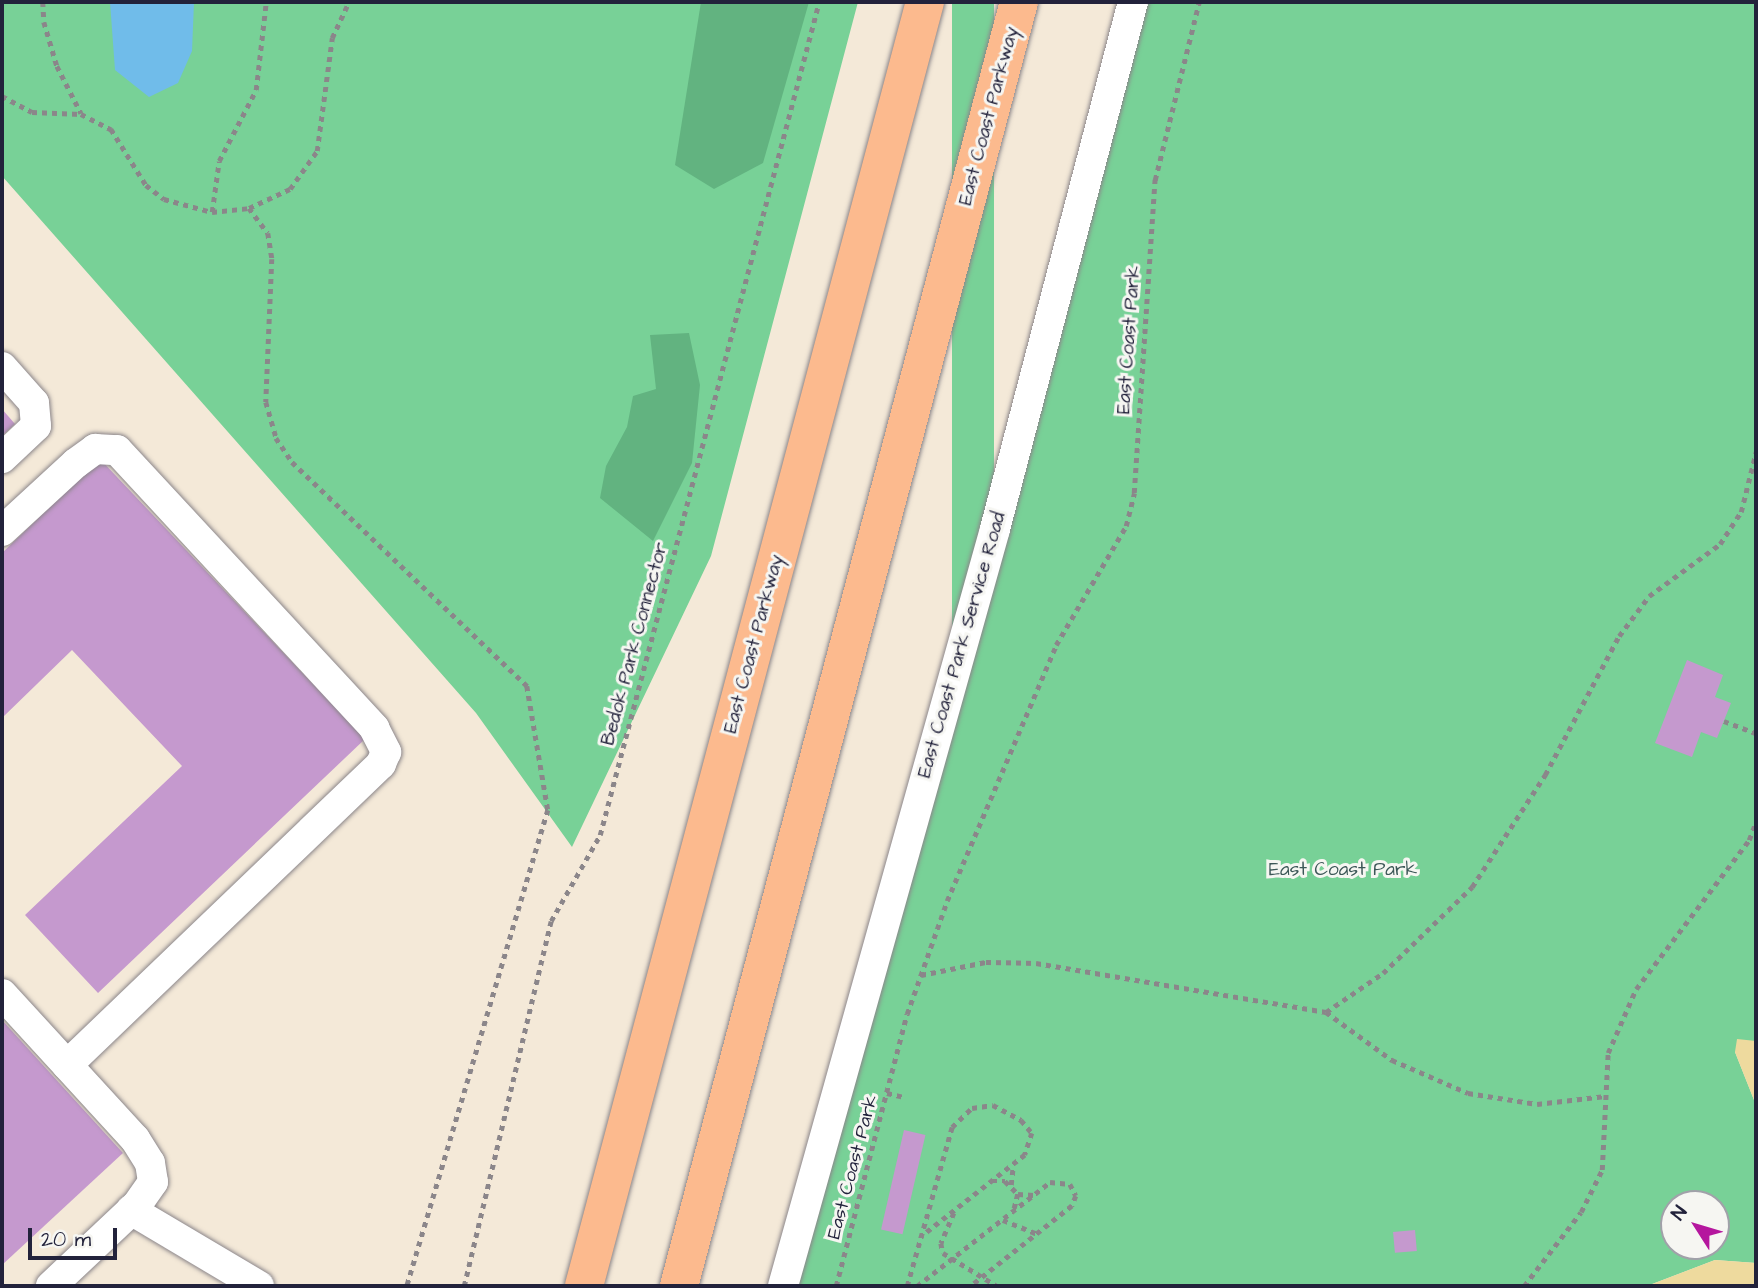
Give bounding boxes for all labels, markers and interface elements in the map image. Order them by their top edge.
street label: East Coast Parkway [954,24,1024,208]
street label: East Coast Park [1112,265,1146,415]
street label: East Coast Park Service Road [913,510,1011,780]
street label: Bedok Park Connector [597,540,673,748]
street label: East Coast Parkway [719,552,789,736]
park label: East Coast Park [1269,859,1417,881]
street label: East Coast Park [823,1092,883,1242]
north arrow [1660,1190,1730,1260]
text: N [1665,1200,1694,1226]
scale bar [32,1214,121,1258]
text: 20 m [41,1225,91,1254]

